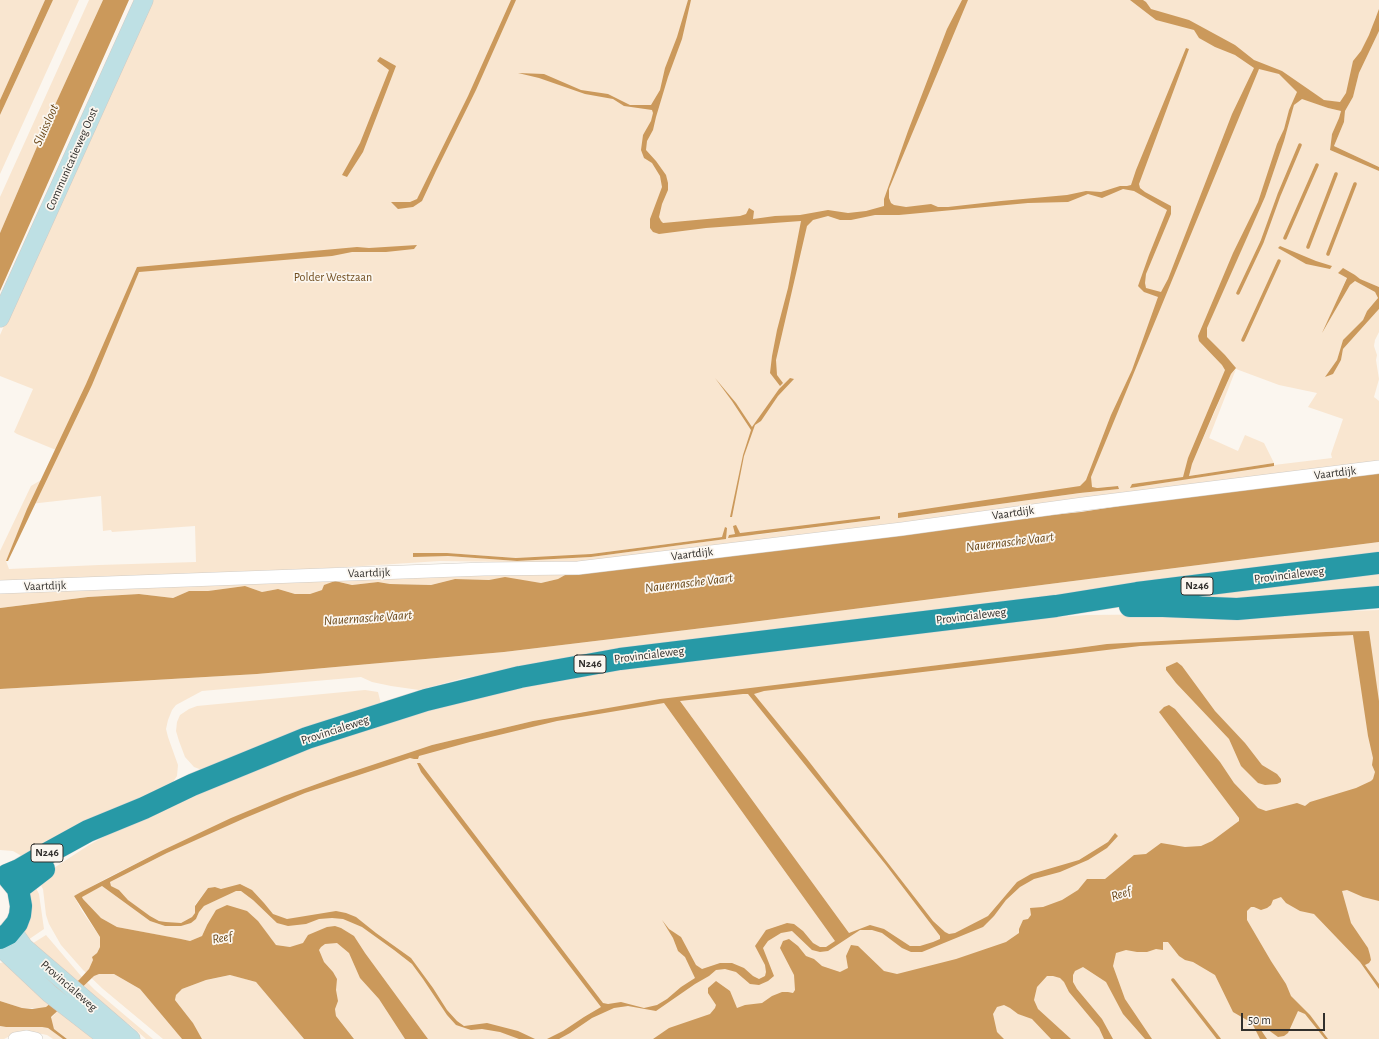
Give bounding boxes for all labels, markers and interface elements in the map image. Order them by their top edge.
water label: Sluissloot [30,102,62,148]
street label: Communicatieweg Oost [43,105,101,213]
park label: Polder Westzaan [294,270,372,284]
street label: Vaartdijk [1313,463,1357,483]
street label: Vaartdijk [991,503,1035,523]
water label: Nauernasche Vaart [965,529,1055,555]
street label: Vaartdijk [670,544,714,564]
street label: Provincialeweg [1253,564,1325,586]
street label: Vaartdijk [348,565,390,581]
water label: Nauernasche Vaart [644,570,734,596]
road number: N246 [1181,577,1213,595]
street label: Vaartdijk [24,578,66,594]
street label: Provincialeweg [935,605,1007,627]
water label: Nauernasche Vaart [323,607,413,629]
street label: Provincialeweg [613,644,685,666]
road number: N246 [574,655,606,673]
street label: Provincialeweg [299,712,371,748]
road number: N246 [31,844,63,862]
water label: Reef [1109,884,1133,904]
water label: Reef [211,929,233,947]
street label: Provincialeweg [38,957,100,1015]
scale bar [1243,1005,1327,1031]
text: 50 m [1248,1014,1271,1026]

